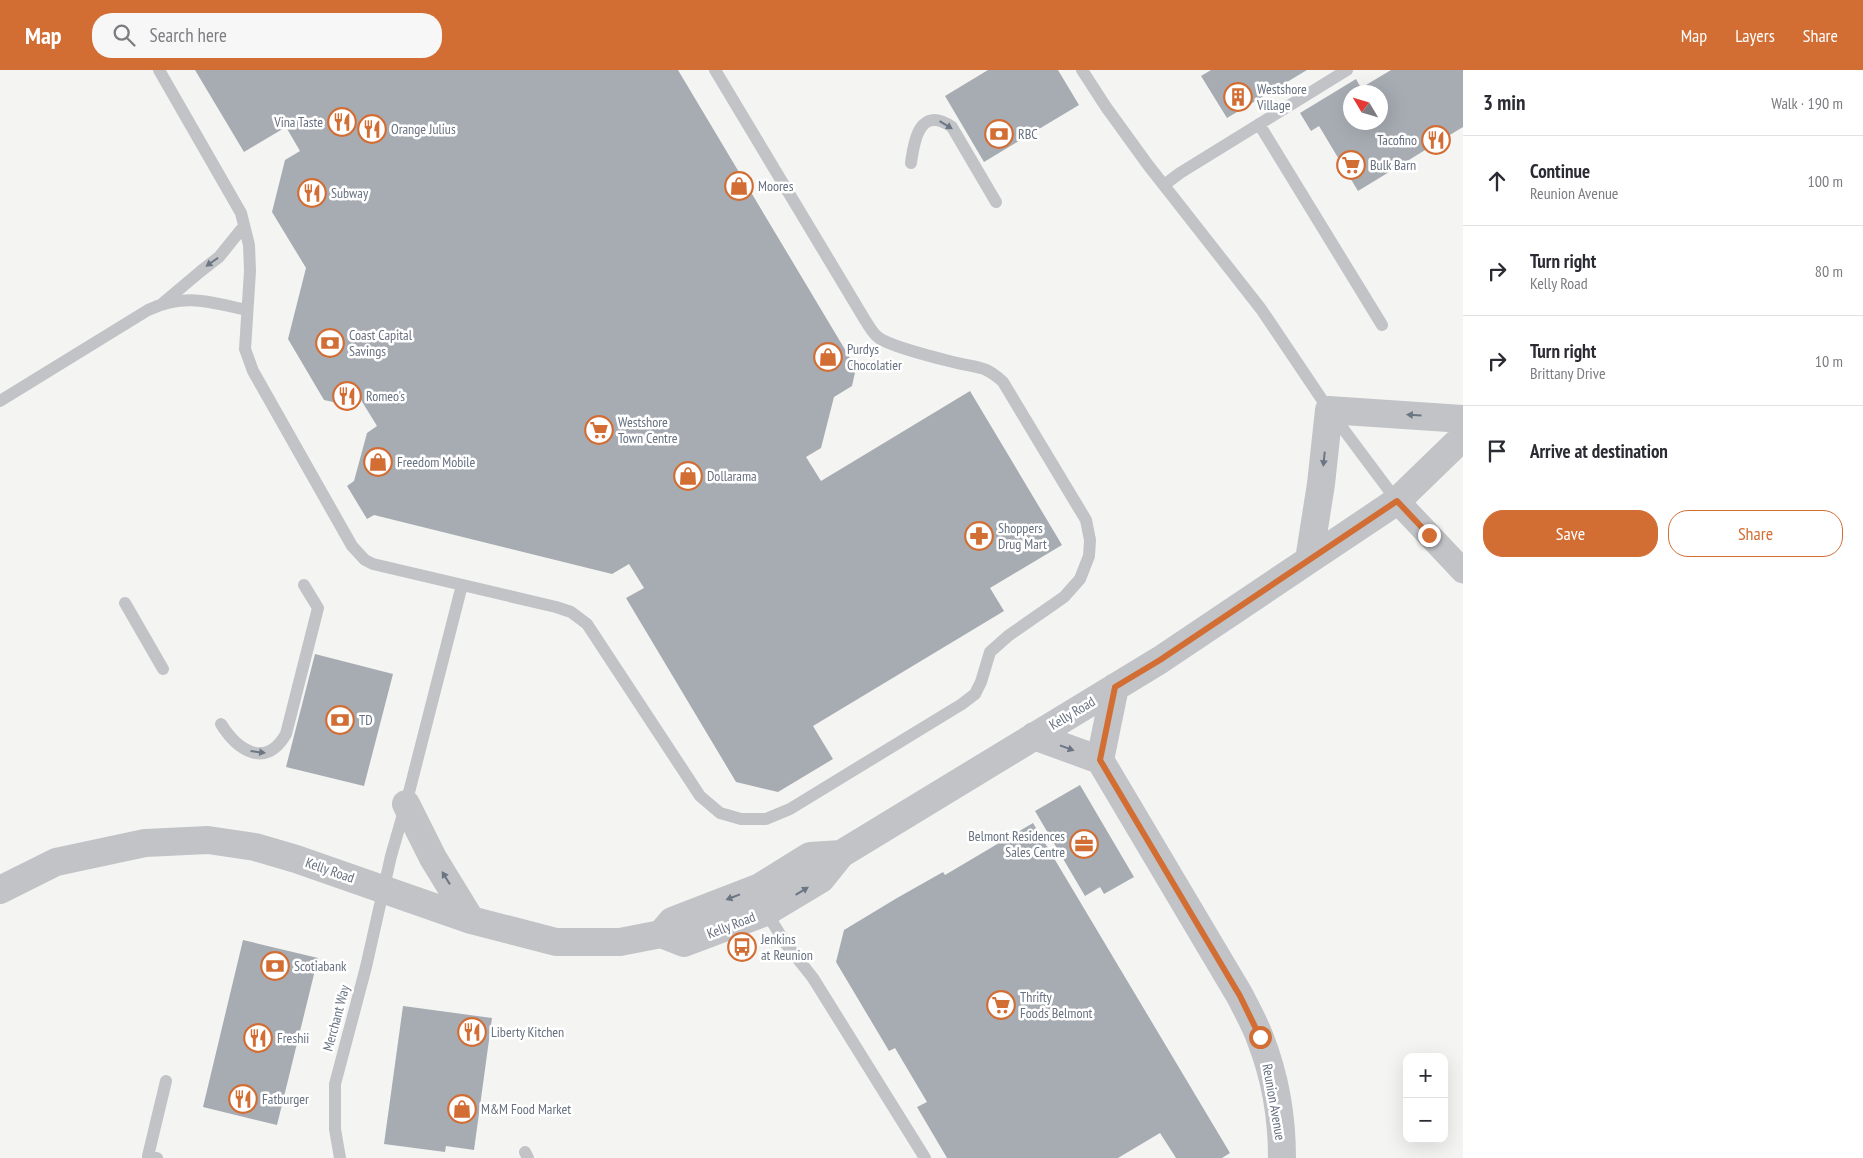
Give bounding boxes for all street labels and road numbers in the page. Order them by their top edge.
street label: Kelly Road [1046,692,1098,734]
street label: Kelly Road [303,853,357,887]
street label: Kelly Road [704,908,758,942]
street label: Merchant Way [319,982,354,1053]
street label: Reunion Avenue [1258,1062,1290,1142]

